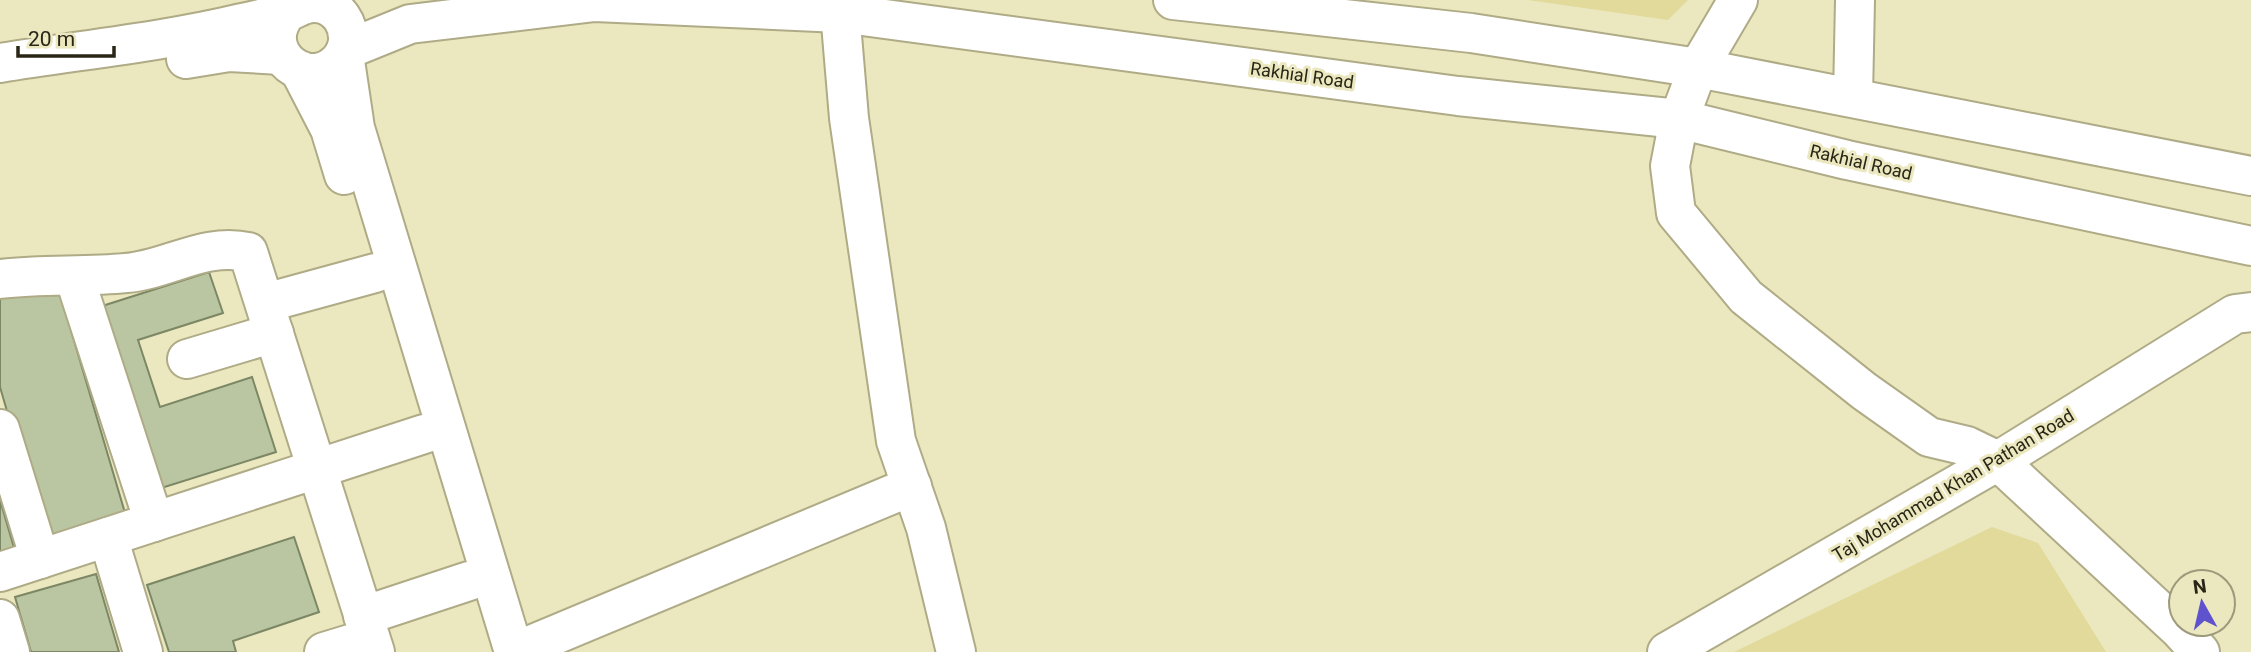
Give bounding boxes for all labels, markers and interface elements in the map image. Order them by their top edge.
scale bar [18,14,114,58]
text: 20 m [28,27,75,51]
street label: Rakhial Road [1249,57,1355,93]
street label: Rakhial Road [1808,140,1914,184]
street label: Taj Mohammad Khan Pathan Road [1829,404,2077,566]
north arrow [2167,568,2237,638]
text: N [2191,574,2208,599]

